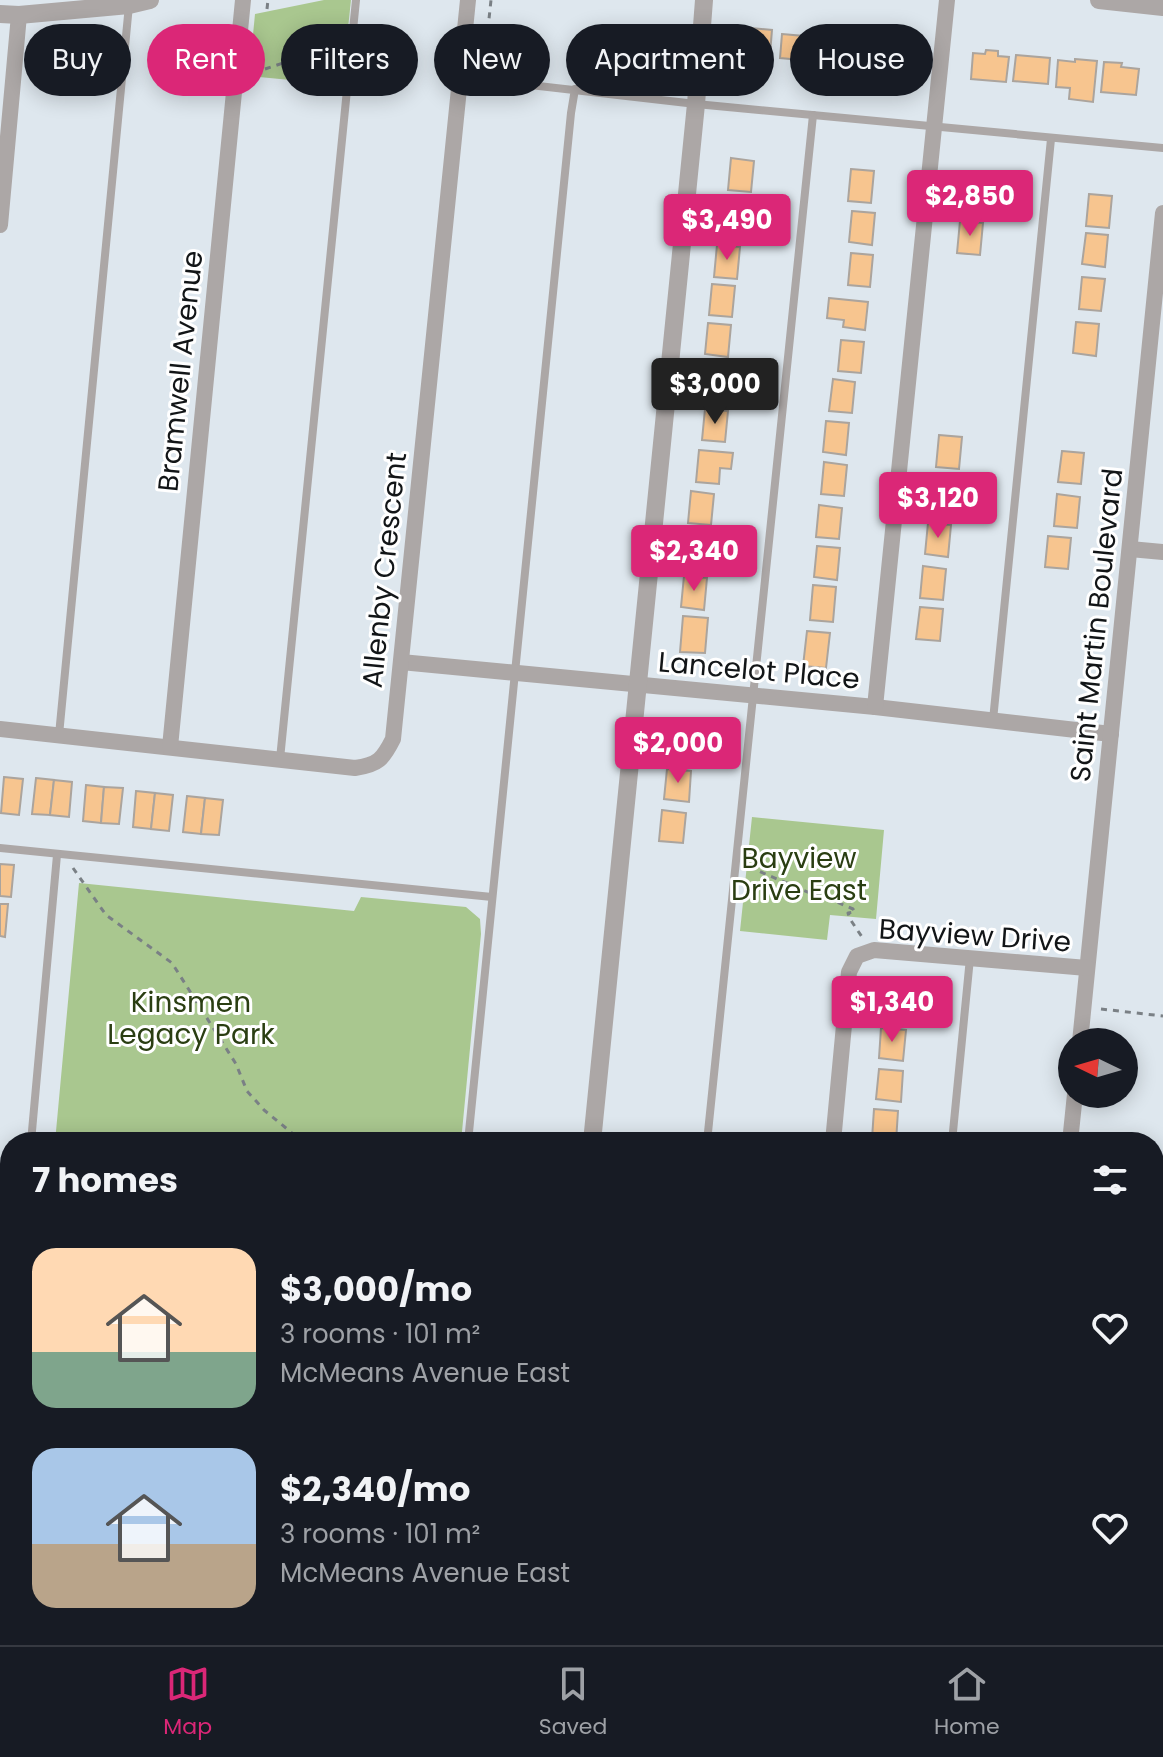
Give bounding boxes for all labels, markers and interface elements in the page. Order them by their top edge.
chip: Buy [24,24,131,96]
chip: Rent [147,24,265,96]
chip: Filters [281,24,418,96]
chip: New [434,24,550,96]
chip: Apartment [566,24,774,96]
chip: House [790,24,933,96]
pin: $2,850 [905,170,1035,238]
text: $2,850 [925,178,1015,214]
pin: $3,490 [662,194,792,262]
text: $3,490 [682,202,772,238]
street label: Bramwell Avenue [148,249,213,493]
pin: $3,000 [650,358,780,426]
text: $3,000 [669,366,761,402]
street label: Allenby Crescent [353,450,416,690]
street label: Saint Martin Boulevard [1061,466,1132,784]
pin: $3,120 [873,472,1003,540]
text: $3,120 [897,480,979,516]
pin: $2,340 [629,525,759,593]
text: $2,340 [649,533,739,569]
street label: Lancelot Place [657,642,861,699]
pin: $2,000 [613,717,743,785]
text: $2,000 [633,725,723,761]
park label: Bayview Drive East [731,839,867,910]
street label: Bayview Drive [878,909,1072,962]
pin: $1,340 [827,976,957,1044]
park label: Kinsmen Legacy Park [107,983,275,1054]
text: $1,340 [850,984,934,1020]
north arrow [1058,1028,1138,1108]
map controls [1058,1028,1138,1108]
text: 7 homes [32,1156,178,1204]
icon: filters [1088,1158,1132,1202]
text: $3,000/mo [280,1265,472,1313]
icon: home [96,1280,192,1376]
icon: heart [1088,1306,1132,1350]
text: 3 rooms · 101 m² [280,1316,480,1352]
text: McMeans Avenue East [280,1355,570,1391]
text: $2,340/mo [280,1465,470,1513]
icon: home [96,1480,192,1576]
icon: heart [1088,1506,1132,1550]
text: 3 rooms · 101 m² [280,1516,480,1552]
text: McMeans Avenue East [280,1555,570,1591]
tab: Map [163,1662,212,1743]
tab: Saved [539,1662,607,1743]
tab: Home [934,1662,1000,1743]

